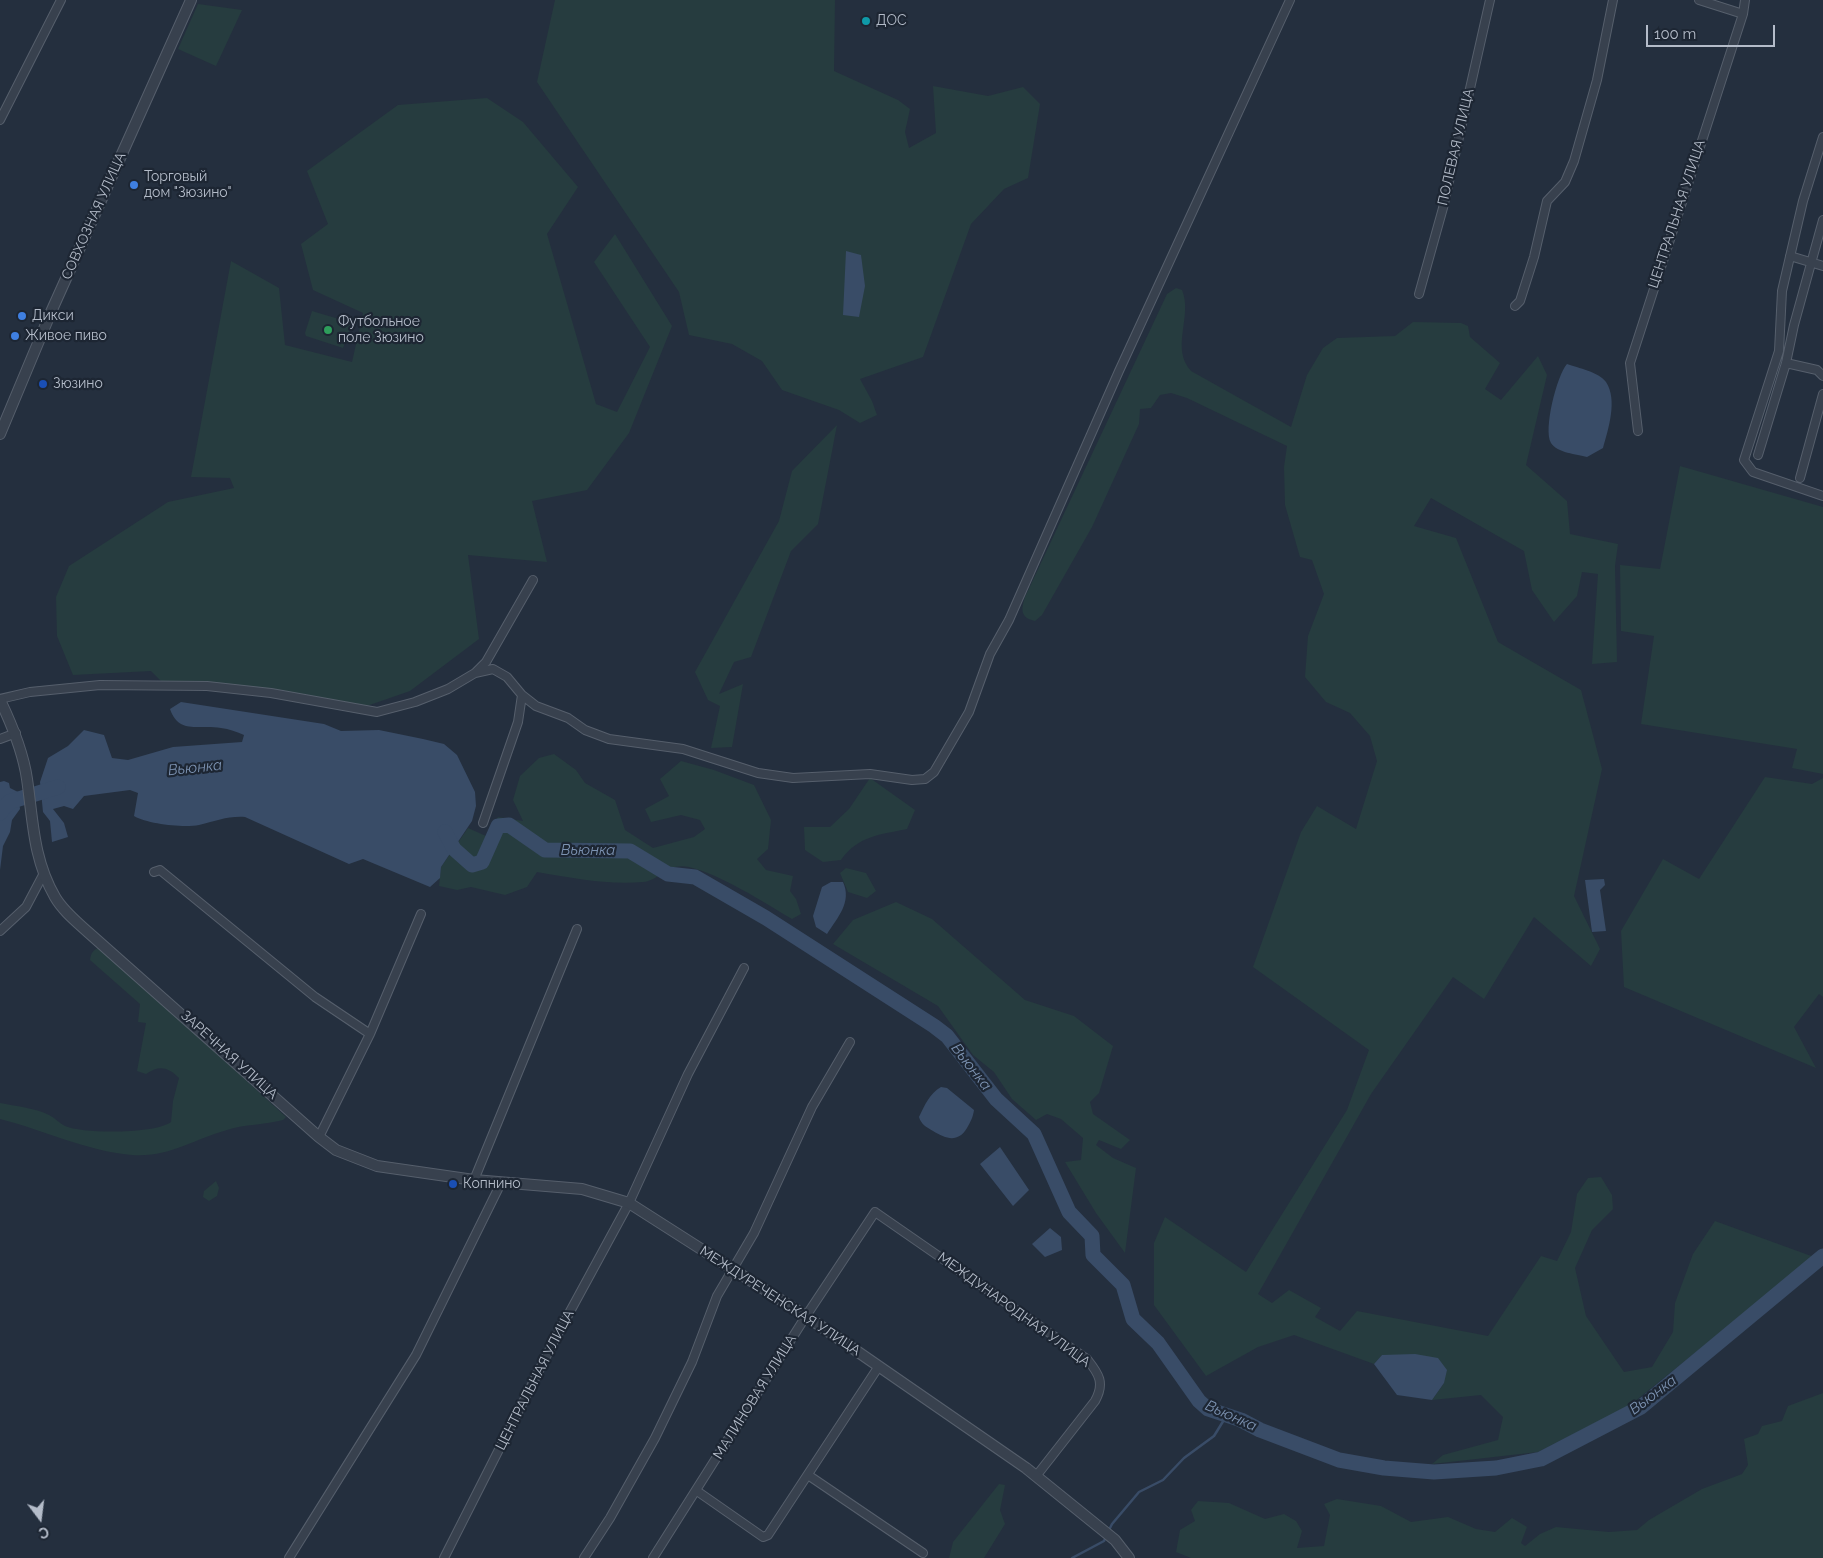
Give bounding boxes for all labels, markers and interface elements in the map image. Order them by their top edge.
place label: ДОС [876,13,907,29]
marker: ДОС [860,15,872,27]
scale bar [1648,15,1777,47]
text: 100 m [1654,25,1696,43]
street label: ПОЛЕВАЯ УЛИЦА [1434,87,1478,207]
street label: ЦЕНТРАЛЬНАЯ УЛИЦА [1645,138,1709,290]
street label: СОВХОЗНАЯ УЛИЦА [58,150,130,282]
place label: Торговый дом "Зюзино" [144,169,232,202]
marker: Торговый дом "Зюзино" [128,179,140,191]
place label: Дикси [32,308,74,324]
marker: Дикси [16,310,28,322]
place label: Футбольное поле Зюзино [338,314,424,347]
marker: Футбольное поле Зюзино [322,324,334,336]
place label: Живое пиво [25,328,107,344]
marker: Живое пиво [9,330,21,342]
place label: Зюзино [53,376,103,392]
marker: Зюзино [37,378,49,390]
water label: Вьюнка [167,756,223,780]
water label: Вьюнка [561,841,615,859]
street label: ЗАРЕЧНАЯ УЛИЦА [177,1007,281,1103]
water label: Вьюнка [947,1040,995,1094]
place label: Копнино [463,1176,521,1192]
marker: Копнино [447,1178,459,1190]
street label: МЕЖДУРЕЧЕНСКАЯ УЛИЦА [696,1243,864,1359]
street label: МЕЖДУНАРОДНАЯ УЛИЦА [934,1249,1094,1371]
street label: ЦЕНТРАЛЬНАЯ УЛИЦА [492,1307,578,1453]
street label: МАЛИНОВАЯ УЛИЦА [710,1332,800,1462]
water label: Вьюнка [1626,1371,1680,1419]
water label: Вьюнка [1202,1397,1260,1435]
north arrow [15,1493,65,1543]
text: С [37,1524,51,1541]

